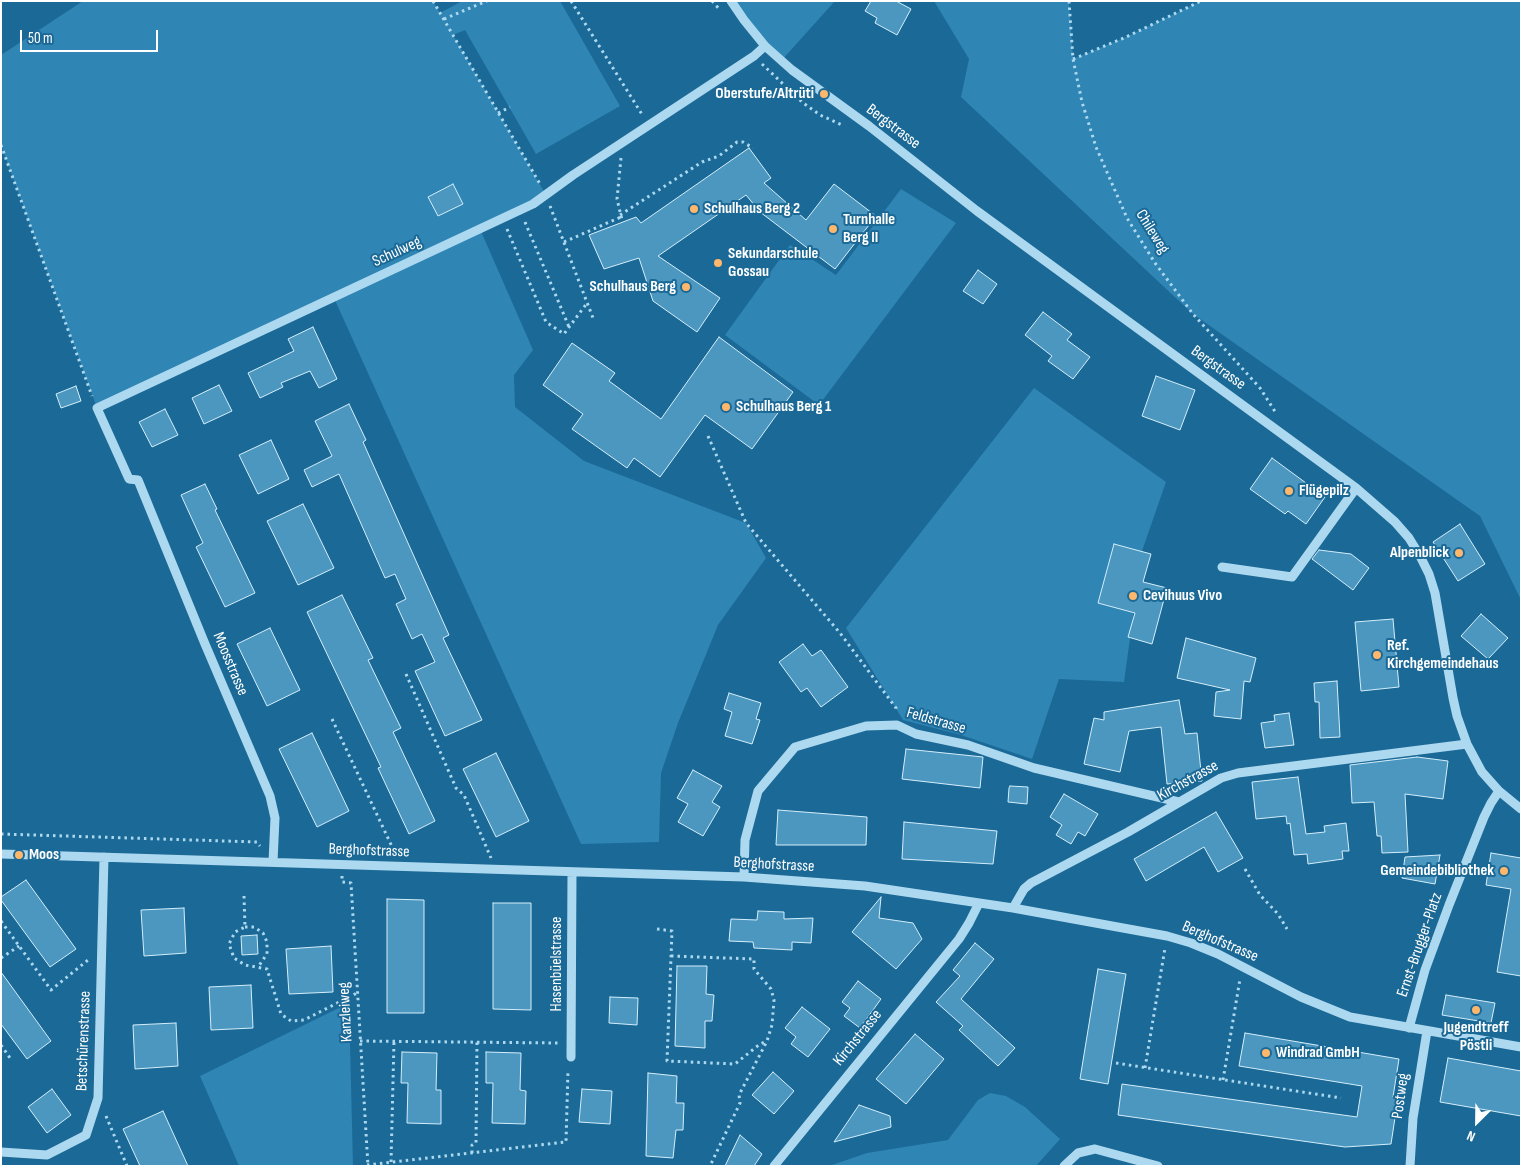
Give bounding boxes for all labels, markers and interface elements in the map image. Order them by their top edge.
scale bar [22,20,160,52]
text: 50 m [28,29,53,48]
place label: Oberstufe/Altrüti [715,84,814,104]
marker: Oberstufe/Altrüti [818,88,830,100]
street label: Bergstrasse [862,100,924,154]
place label: Schulhaus Berg 2 [704,199,800,219]
marker: Schulhaus Berg 2 [688,203,700,215]
street label: Chileweg [1131,206,1173,258]
place label: Turnhalle Berg II [843,210,895,248]
marker: Turnhalle Berg II [827,223,839,235]
street label: Schulweg [370,232,424,272]
place label: Sekundarschule Gossau [728,244,818,282]
marker: Sekundarschule Gossau [712,257,724,269]
place label: Schulhaus Berg [590,277,676,297]
marker: Schulhaus Berg [680,281,692,293]
street label: Bergstrasse [1187,342,1249,394]
place label: Schulhaus Berg 1 [736,397,831,417]
marker: Schulhaus Berg 1 [720,401,732,413]
place label: Flügepilz [1299,481,1349,501]
marker: Flügepilz [1283,485,1295,497]
place label: Alpenblick [1390,543,1449,563]
marker: Alpenblick [1453,547,1465,559]
place label: Cevihuus Vivo [1143,586,1222,606]
marker: Cevihuus Vivo [1127,590,1139,602]
street label: Moosstrasse [208,629,252,699]
place label: Ref. Kirchgemeindehaus [1387,636,1499,674]
marker: Ref. Kirchgemeindehaus [1371,649,1383,661]
street label: Feldstrasse [904,703,968,739]
street label: Kirchstrasse [1154,756,1222,806]
street label: Berghofstrasse [328,840,410,862]
place label: Moos [29,845,59,865]
marker: Moos [13,849,25,861]
street label: Berghofstrasse [733,853,815,877]
place label: Gemeindebibliothek [1380,861,1494,881]
marker: Gemeindebibliothek [1498,865,1510,877]
street label: Ernst-Brugger-Platz [1393,890,1447,1000]
street label: Hasenbüelstrasse [547,917,567,1011]
street label: Berghofstrasse [1179,917,1261,967]
street label: Kanzleiweg [335,982,357,1042]
street label: Betschürenstrasse [73,990,95,1092]
marker: Jugendtreff Pöstli [1470,1004,1482,1016]
street label: Kirchstrasse [830,1006,886,1070]
place label: Jugendtreff Pöstli [1443,1018,1509,1056]
place label: Windrad GmbH [1276,1043,1360,1063]
marker: Windrad GmbH [1260,1047,1272,1059]
street label: Postweg [1388,1072,1414,1120]
north arrow [1452,1097,1502,1147]
text: N [1464,1127,1478,1146]

